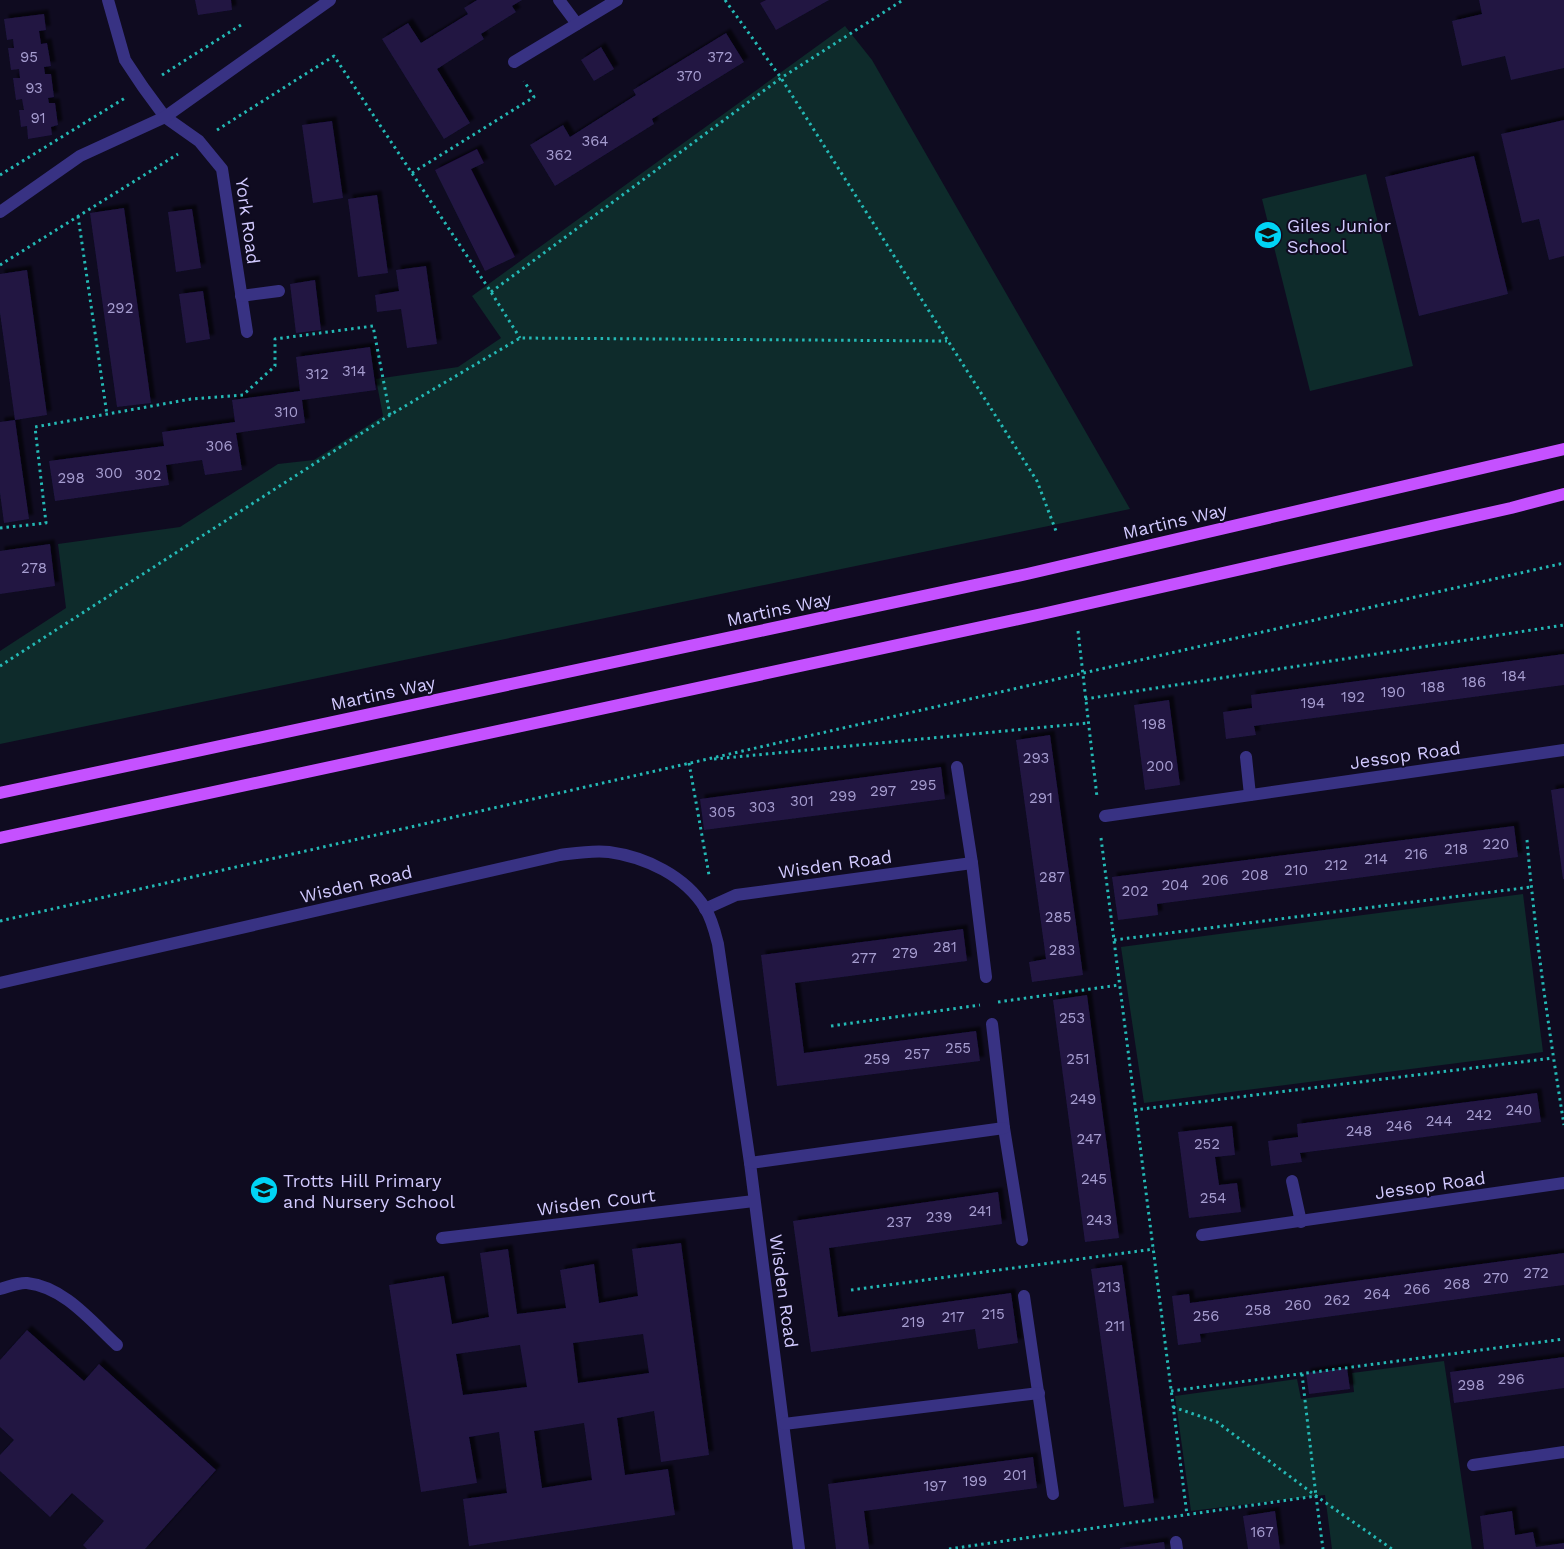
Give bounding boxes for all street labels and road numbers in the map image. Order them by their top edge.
street label: York Road [232,176,264,266]
street label: Martins Way [1121,499,1230,543]
street label: Martins Way [725,588,834,630]
street label: Martins Way [329,672,438,714]
street label: Jessop Road [1348,737,1462,773]
street label: Wisden Road [777,846,893,882]
street label: Wisden Road [298,861,414,907]
street label: Jessop Road [1373,1167,1487,1203]
street label: Wisden Court [536,1184,657,1220]
street label: Wisden Road [766,1233,802,1349]

